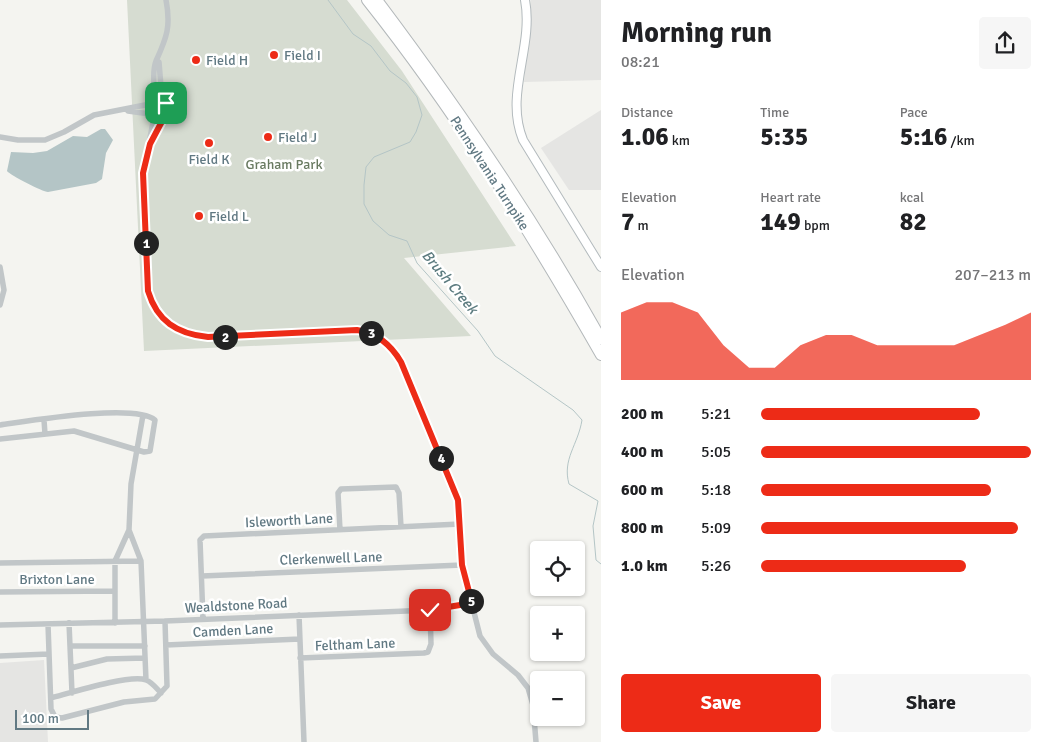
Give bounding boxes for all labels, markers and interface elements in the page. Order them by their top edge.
text: Morning run [621,16,772,50]
button: share [979,17,1031,69]
place label: Field I [284,47,321,64]
marker: Field I [268,49,280,61]
place label: Field H [206,52,248,69]
text: 08:21 [621,52,660,72]
marker: Field H [190,54,202,66]
pin [145,82,187,124]
icon: arrive [152,89,180,117]
text: Distance [621,104,673,121]
text: Time [760,104,789,121]
text: Pace [900,104,928,121]
street label: Pennsylvania Turnpike [446,113,533,234]
text: 1.06 [621,121,669,152]
text: 5:35 [760,121,808,152]
text: 5:16 [900,121,948,152]
place label: Field J [278,129,317,146]
marker: Field J [262,131,274,143]
text: km [669,132,690,149]
text: /km [948,132,975,149]
marker: Field K [203,137,215,149]
place label: Field K [189,151,230,168]
park label: Graham Park [245,156,323,173]
text: Elevation [621,189,677,206]
text: Heart rate [760,189,821,206]
text: kcal [900,189,924,206]
text: 7 [621,206,635,237]
text: 149 [760,206,801,237]
text: 82 [900,206,927,237]
place label: Field L [209,208,249,225]
marker: Field L [193,210,205,222]
text: m [635,217,649,234]
text: bpm [801,217,830,234]
pin: 1 [134,230,158,256]
text: 1 [143,235,150,252]
water label: Brush Creek [418,247,483,319]
text: Elevation [621,265,685,285]
text: 207–213 m [954,265,1031,285]
pin: 3 [358,320,384,346]
pin: 2 [212,324,238,350]
text: 3 [368,325,375,342]
text: 2 [222,329,229,346]
text: 200 m [621,404,663,424]
text: 5:21 [701,404,731,424]
text: 400 m [621,442,663,462]
text: 5:05 [701,442,731,462]
pin: 4 [428,446,454,470]
text: 4 [438,450,445,467]
text: 600 m [621,480,663,500]
text: 5:18 [701,480,731,500]
street label: Isleworth Lane [245,510,334,531]
text: 800 m [621,518,663,538]
text: 5:09 [701,518,731,538]
map controls [530,541,585,726]
button: locate [530,541,585,596]
street label: Clerkenwell Lane [279,548,383,569]
text: 1.0 km [621,556,668,576]
text: 5:26 [701,556,731,576]
street label: Brixton Lane [19,571,95,588]
pin: 5 [458,588,484,614]
pin [409,589,451,631]
text: 5 [468,593,475,610]
street label: Wealdstone Road [184,594,288,617]
icon: check [416,596,444,624]
button: + [530,606,585,661]
street label: Camden Lane [192,620,274,641]
street label: Feltham Lane [314,635,396,654]
button: − [530,671,585,726]
button: Save [621,674,821,732]
button: Share [831,674,1031,732]
scale bar [15,707,89,730]
text: 100 m [22,710,59,727]

